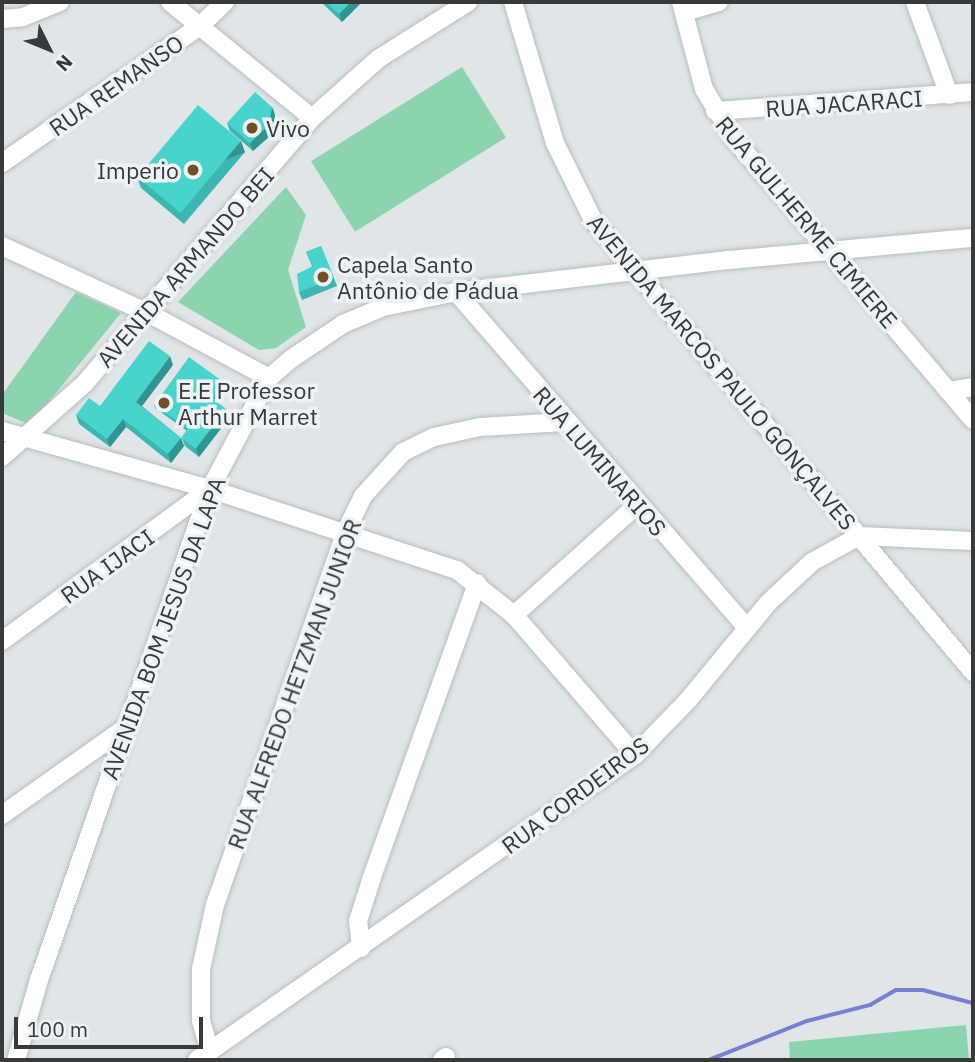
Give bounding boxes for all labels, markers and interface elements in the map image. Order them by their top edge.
north arrow [14,14,84,84]
street label: RUA REMANSO [44,29,188,141]
street label: RUA JACARACI [764,84,924,122]
street label: RUA GULHERME CIMIERE [710,111,904,333]
place label: Vivo [266,114,310,142]
marker: Vivo [244,120,260,136]
place label: Imperio [97,156,179,184]
street label: AVENIDA ARMANDO BEI [91,161,279,373]
marker: Imperio [185,162,201,178]
street label: AVENIDA MARCOS PAULO GONÇALVES [582,209,862,535]
place label: Capela Santo Antônio de Pádua [337,250,519,304]
marker: Capela Santo Antônio de Pádua [315,269,331,285]
place label: E.E Professor Arthur Marret [178,376,318,430]
street label: RUA LUMINARIOS [528,381,672,541]
marker: E.E Professor Arthur Marret [156,395,172,411]
street label: AVENIDA BOM JESUS DA LAPA [95,473,231,783]
street label: RUA ALFREDO HETZMAN JUNIOR [221,515,367,853]
street label: RUA IJACI [55,523,159,609]
street label: RUA CORDEIROS [496,731,654,859]
scale bar [18,1002,206,1046]
text: 100 m [27,1015,88,1043]

